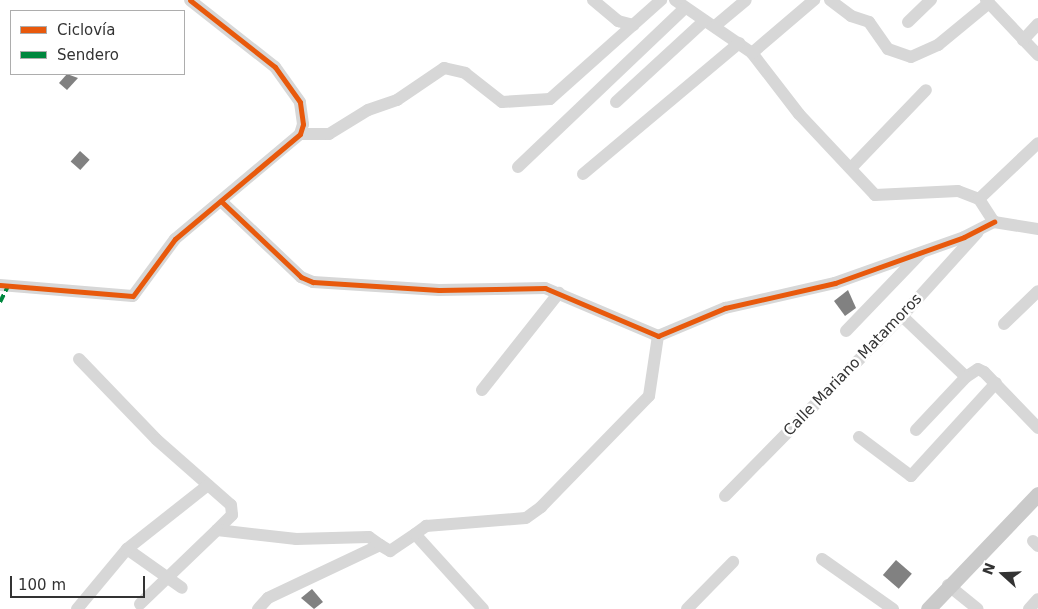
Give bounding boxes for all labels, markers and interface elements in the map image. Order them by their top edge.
legend [10,10,185,75]
text: Ciclovía [57,21,115,39]
text: Sendero [57,46,119,64]
street label: Calle Mariano Matamoros [780,290,926,440]
north arrow [978,549,1028,599]
text: N [979,561,998,577]
scale bar [12,566,148,598]
text: 100 m [18,576,66,594]

